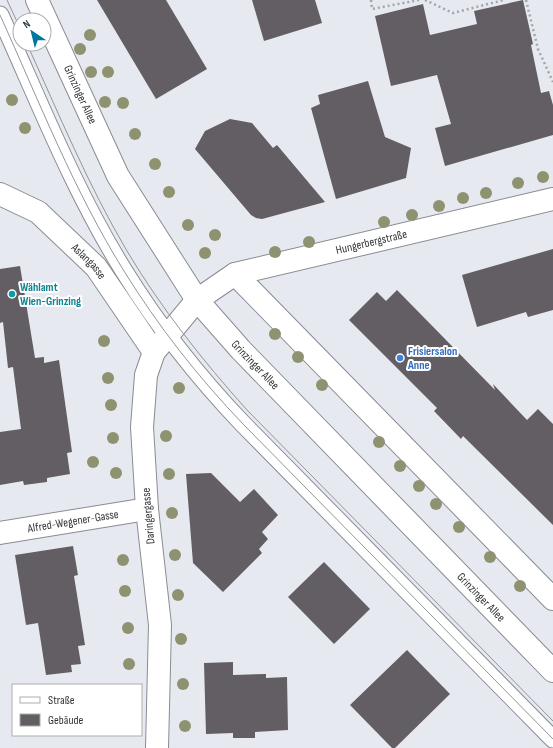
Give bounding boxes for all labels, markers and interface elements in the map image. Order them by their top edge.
north arrow [12,12,52,52]
text: N [20,17,33,31]
street label: Grinzinger Allee [60,63,100,127]
street label: Hungerbergstraße [334,227,409,258]
street label: Aslangasse [67,240,109,282]
place label: Wählamt Wien-Grinzing [20,280,81,309]
marker: Wählamt Wien-Grinzing [7,289,17,299]
street label: Grinzinger Allee [228,337,282,393]
place label: Frisiersalon Anne [407,344,457,373]
marker: Frisiersalon Anne [395,353,405,363]
street label: Daringergasse [139,487,158,545]
street label: Alfred-Wegener-Gasse [26,507,120,537]
street label: Grinzinger Allee [454,570,508,625]
legend [12,684,142,736]
text: Straße [48,693,75,708]
text: Gebäude [48,713,83,728]

